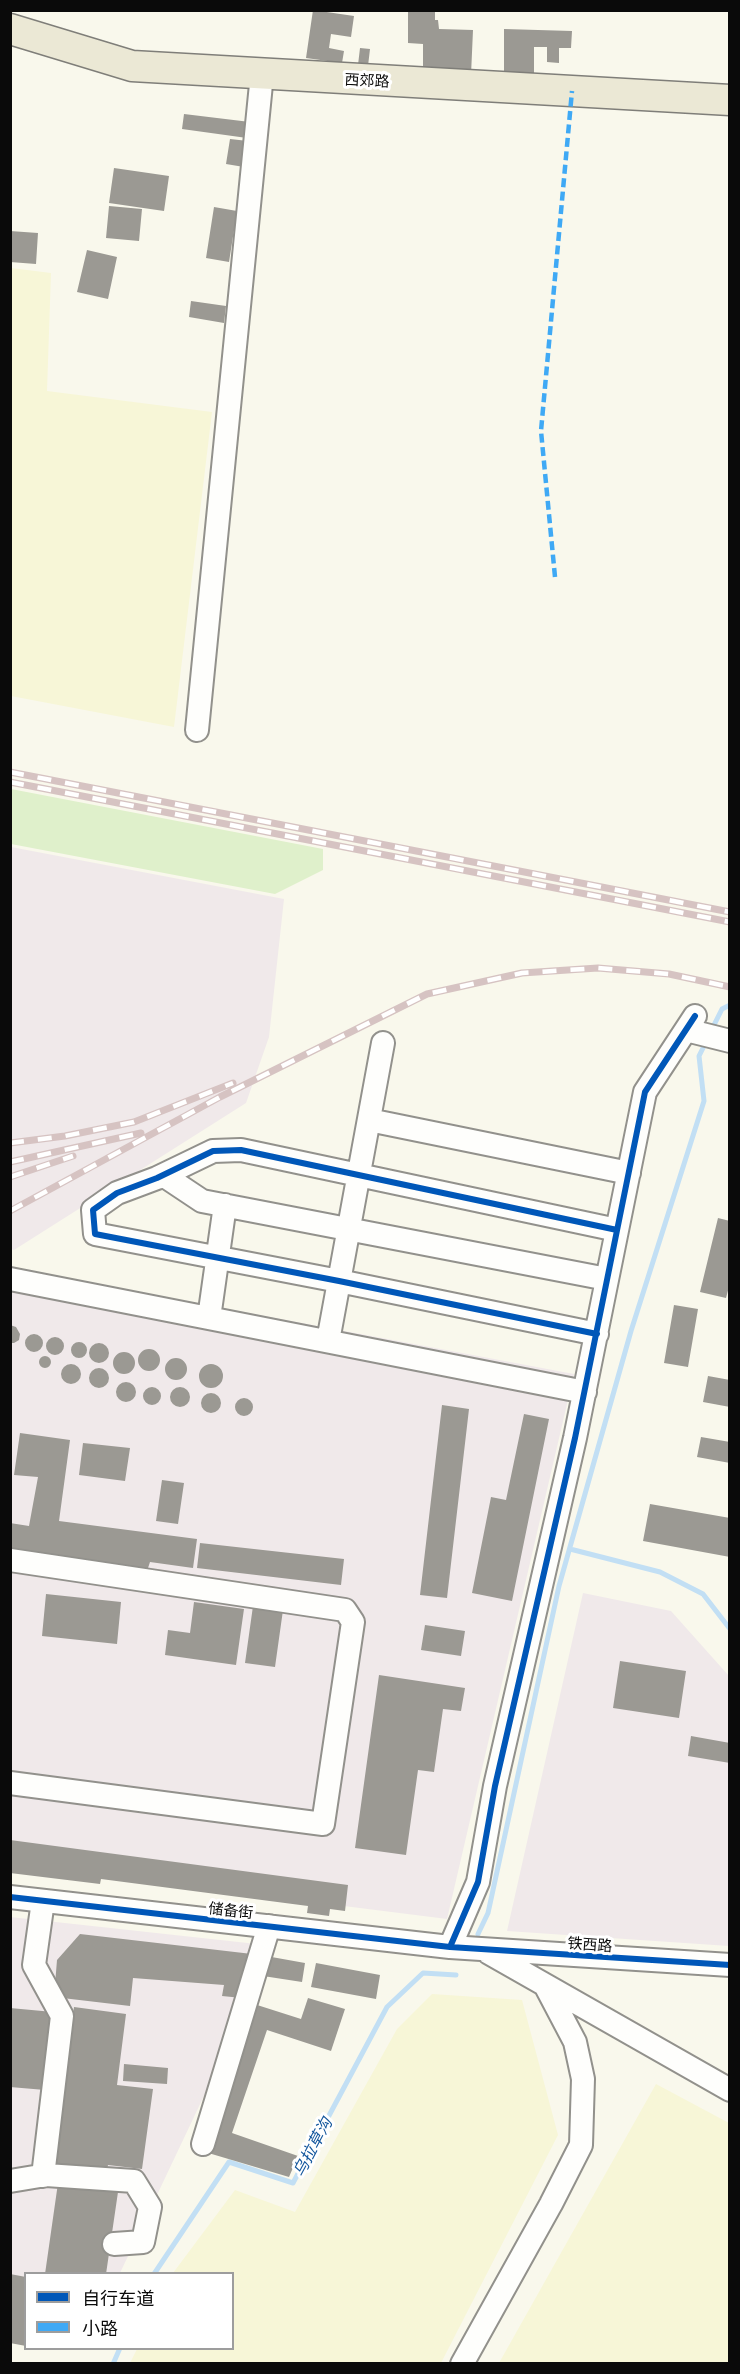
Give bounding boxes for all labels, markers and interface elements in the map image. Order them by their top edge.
street label: 西郊路 [344,70,390,90]
street label: 储备街 [208,1899,254,1921]
street label: 铁西路 [567,1933,613,1955]
water label: 乌拉草沟 [289,2114,335,2180]
legend [24,2272,234,2350]
text: 自行车道 [82,2284,154,2310]
text: 小路 [82,2314,118,2340]

